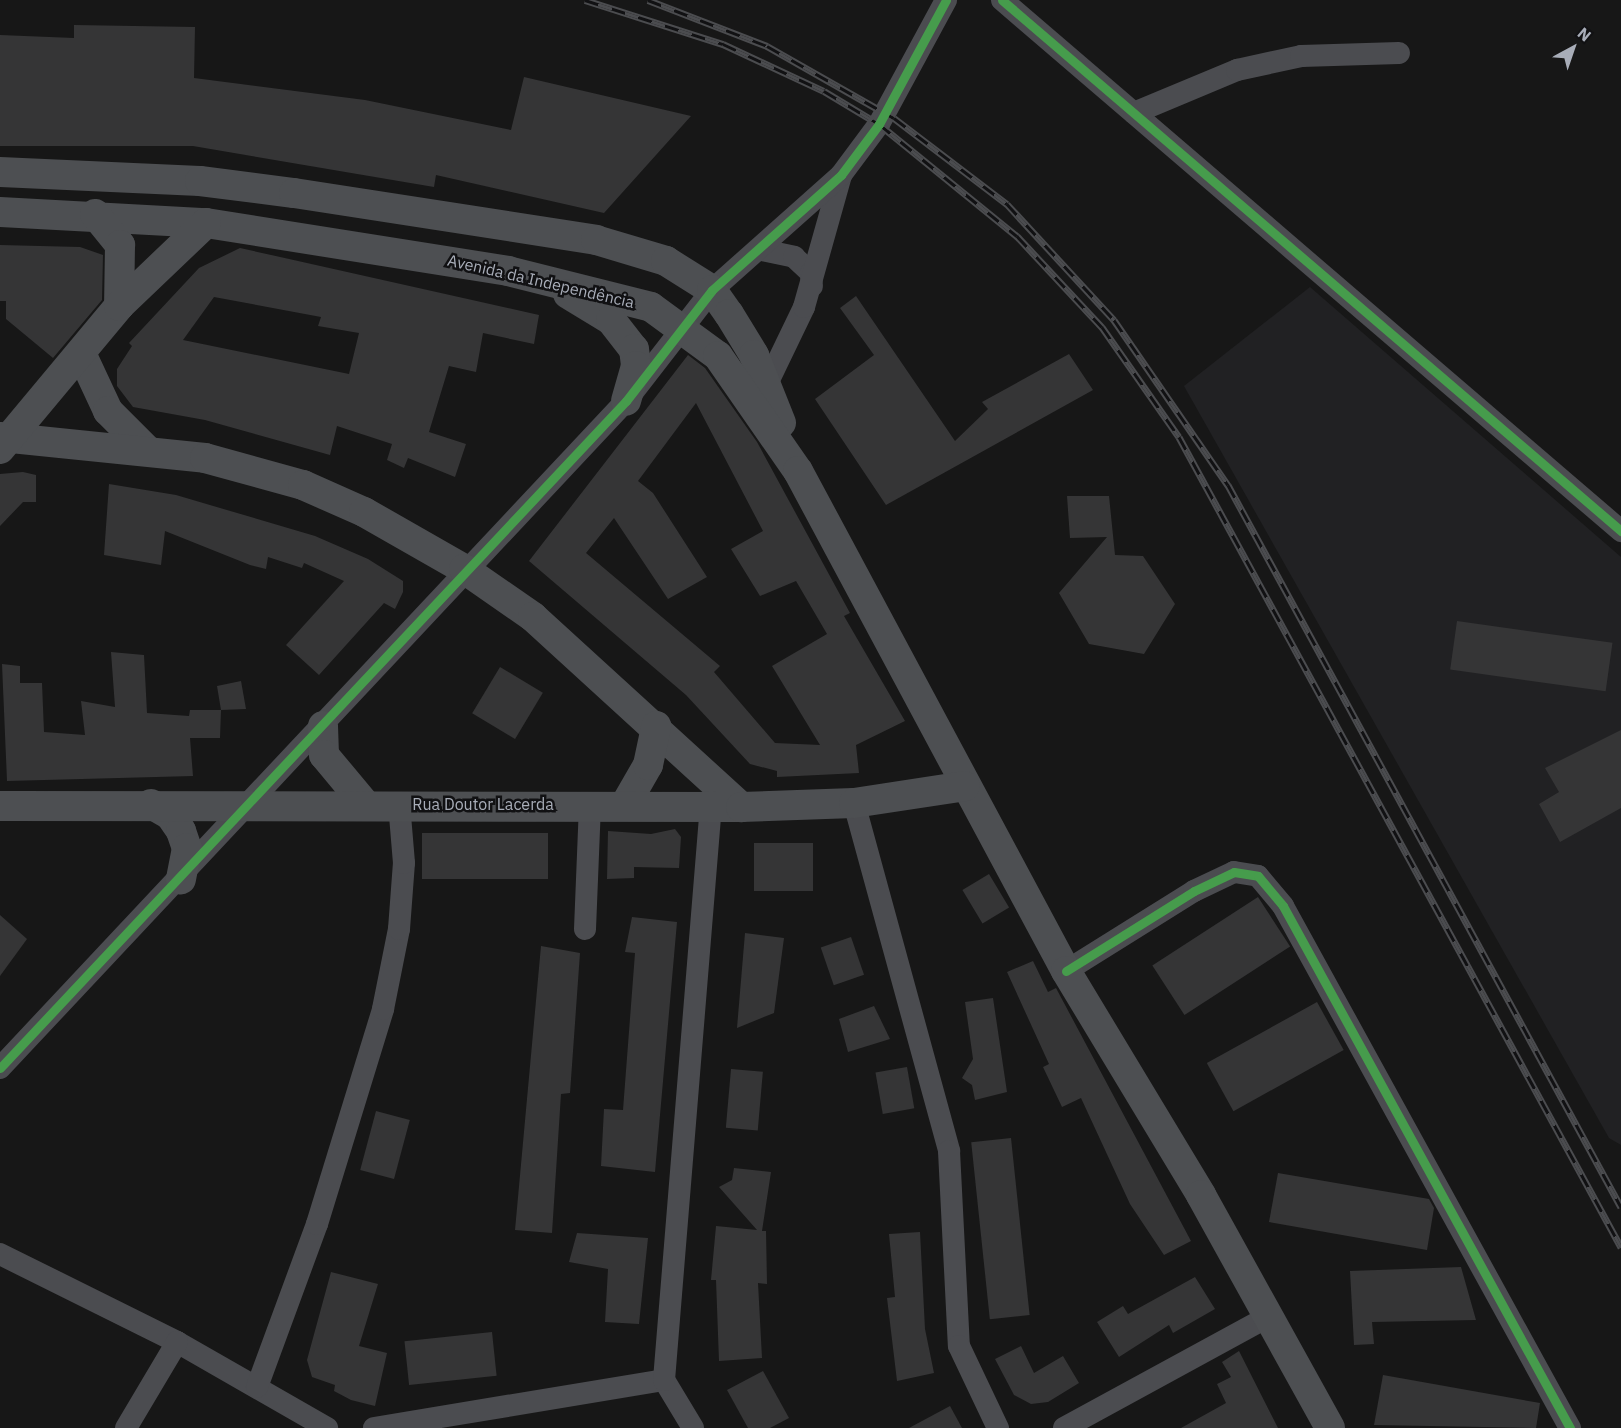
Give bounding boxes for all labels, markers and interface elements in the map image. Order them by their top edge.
north arrow [1543,18,1603,78]
text: N [1574,23,1595,46]
street label: Avenida da Independência [446,250,636,312]
street label: Rua Doutor Lacerda [412,794,554,814]

